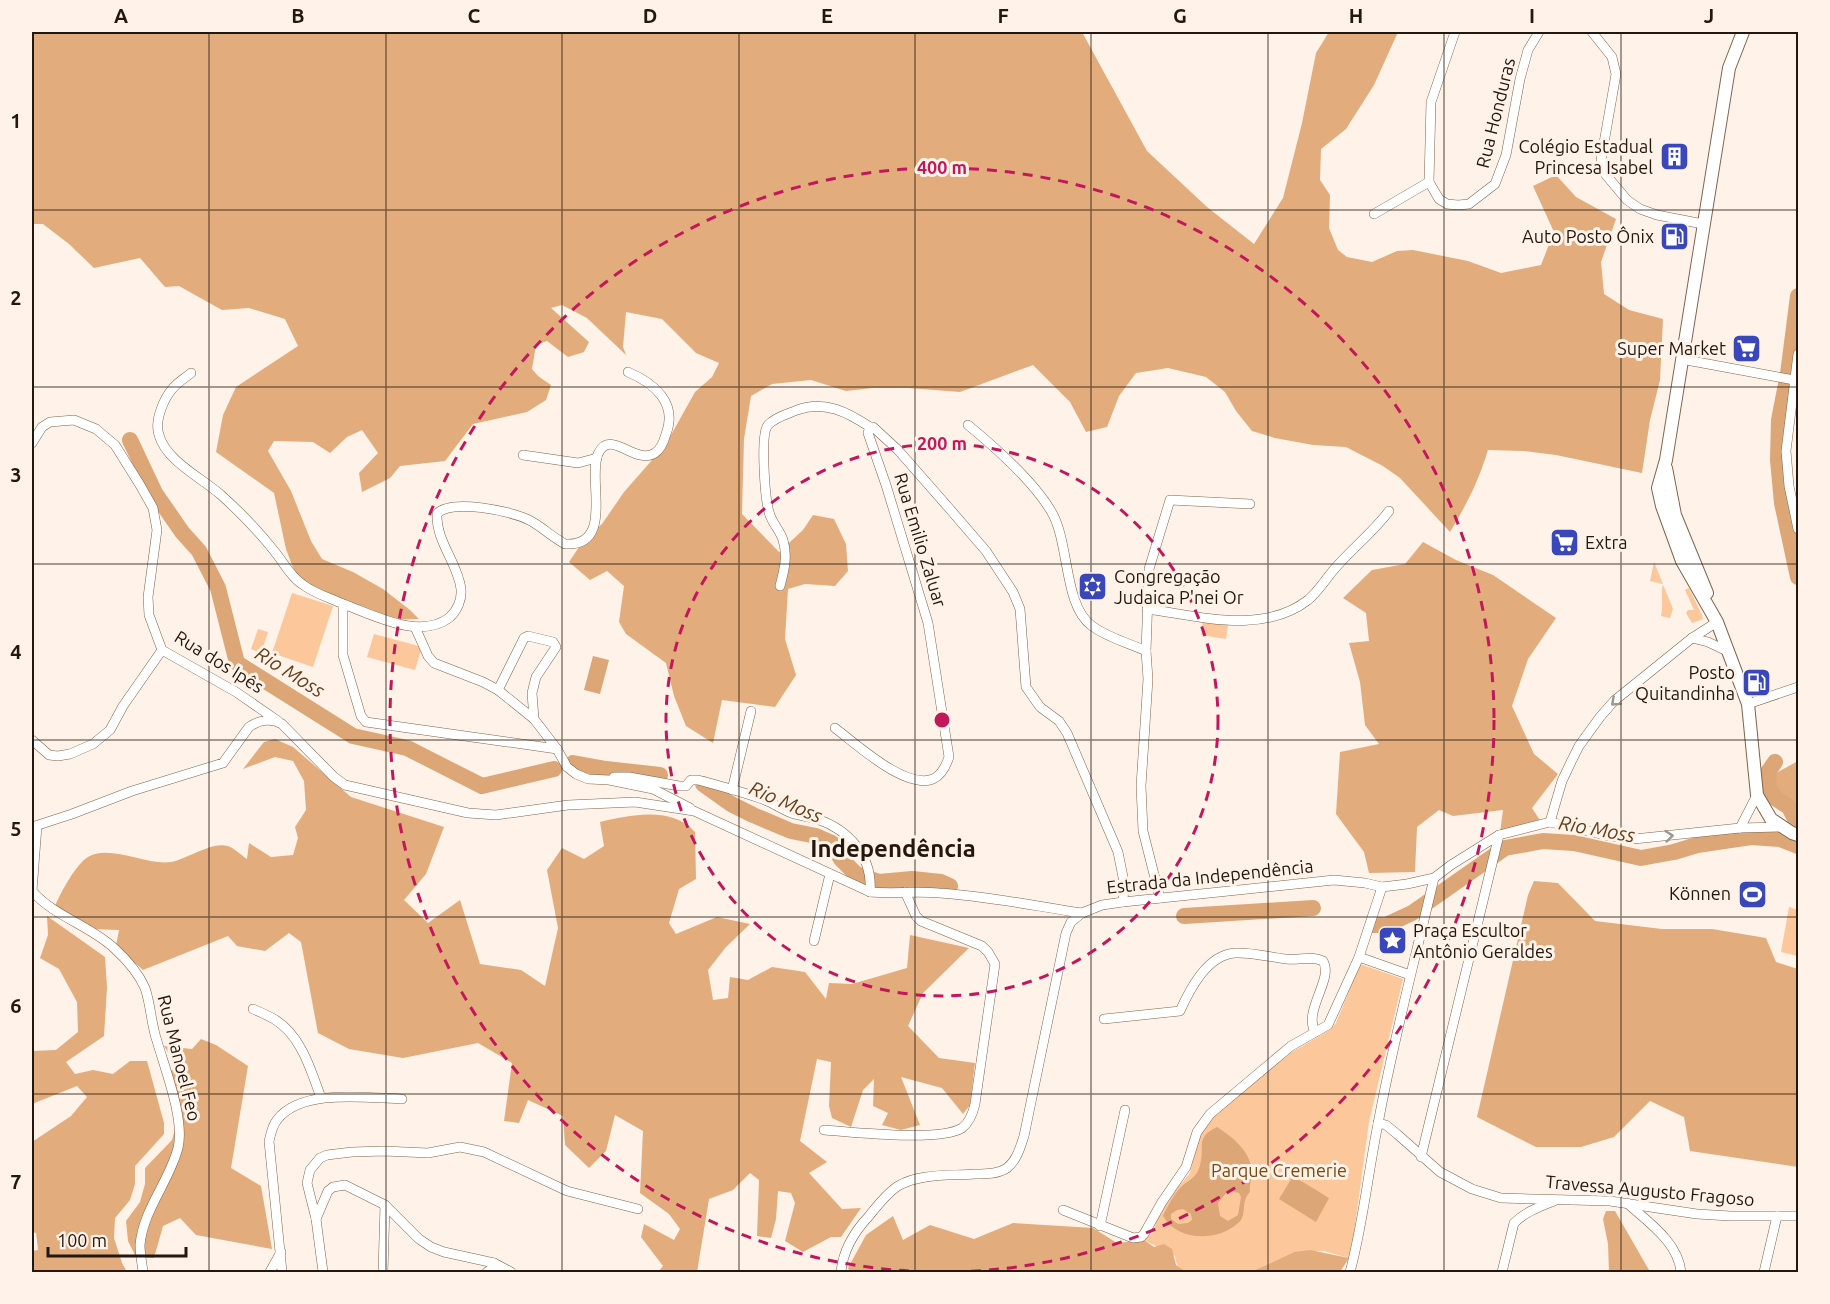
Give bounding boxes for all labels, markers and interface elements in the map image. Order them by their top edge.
text: A [114,4,128,27]
text: B [291,4,305,27]
text: C [468,4,481,27]
text: D [643,4,657,27]
text: E [821,4,833,27]
text: F [997,4,1009,27]
text: G [1173,4,1187,27]
text: H [1349,4,1363,27]
text: I [1529,4,1535,27]
text: J [1704,4,1714,27]
street label: Rua Honduras [1472,55,1518,170]
text: 1 [10,109,22,132]
place label: Colégio Estadual Princesa Isabel [1518,136,1653,177]
building icon: Colégio Estadual Princesa Isabel [1658,141,1690,173]
text: 400 m [917,157,967,177]
fuel station icon: Auto Posto Ônix [1659,221,1691,253]
place label: Auto Posto Ônix [1522,226,1654,246]
text: 2 [10,286,22,309]
supermarket icon: Super Market [1731,333,1763,365]
place label: Super Market [1617,338,1726,358]
text: 200 m [917,433,967,453]
text: 3 [10,463,22,486]
street label: Rua Emilio Zaluar [891,470,951,609]
supermarket icon: Extra [1548,527,1580,559]
place label: Extra [1585,532,1628,552]
place label: Congregação Judaica P'nei Or [1114,566,1244,607]
synagogue icon: Congregação Judaica P'nei Or [1077,571,1109,603]
street label: Rua dos Ipês [172,626,268,696]
text: 4 [10,640,22,663]
water label: Rio Moss [251,641,330,702]
place label: Posto Quitandinha [1635,662,1735,704]
fuel station icon: Posto Quitandinha [1740,667,1772,699]
one-way arrow [1611,695,1622,706]
centre of rings [932,710,952,730]
water label: Rio Moss [746,776,827,827]
water label: Rio Moss [1557,810,1638,847]
text: 5 [10,817,22,840]
one-way arrow [1665,830,1674,843]
district label: Independência [810,835,976,862]
street label: Estrada da Independência [1106,855,1314,897]
sports icon: Können [1736,878,1768,910]
place label: Können [1669,883,1731,903]
place label: Praça Escultor Antônio Geraldes [1413,920,1553,961]
place icon: Praça Escultor Antônio Geraldes [1376,925,1408,957]
street label: Rua Manoel Feo [155,993,205,1123]
text: 6 [10,994,22,1017]
park label: Parque Cremerie [1211,1160,1347,1180]
text: 7 [10,1170,22,1193]
street label: Travessa Augusto Fragoso [1545,1171,1755,1209]
scale bar [48,1220,186,1258]
text: 100 m [57,1230,107,1250]

